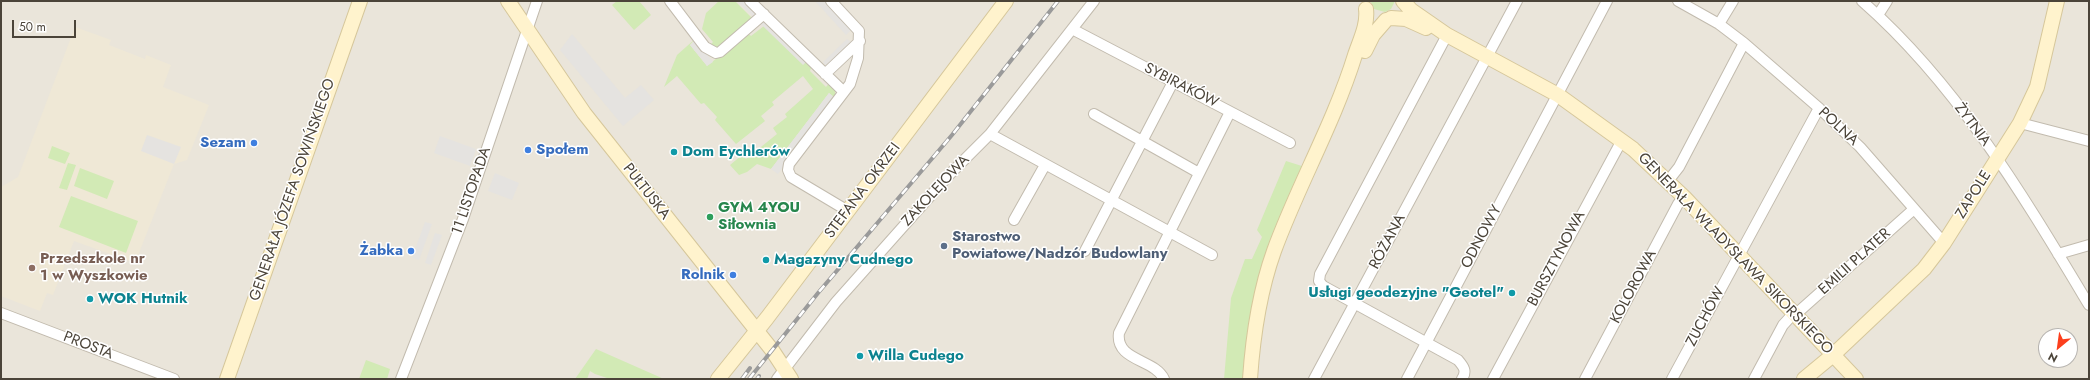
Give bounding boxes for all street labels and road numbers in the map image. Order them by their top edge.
street label: SYBIRAKÓW [1141,60,1221,112]
street label: GENERAŁA JÓZEFA SOWIŃSKIEGO [246,77,340,303]
street label: ŻYTNIA [1950,100,1994,150]
street label: POLNA [1814,104,1862,150]
street label: STEFANA OKRZEI [821,140,905,242]
street label: 11 LISTOPADA [449,145,495,237]
street label: GENERAŁA WŁADYSŁAWA SIKORSKIEGO [1634,149,1836,359]
street label: ZAKOLEJOWA [898,152,974,230]
street label: PUŁTUSKA [619,160,673,224]
street label: ZAPOLE [1952,168,1996,222]
street label: ODNOWY [1458,202,1506,272]
street label: BURSZTYNOWA [1524,208,1590,310]
street label: RÓŻANA [1366,211,1410,273]
street label: EMILII PLATER [1815,225,1895,299]
street label: KOLOROWA [1607,247,1661,327]
street label: ZUCHÓW [1683,284,1729,350]
street label: PROSTA [60,328,116,364]

